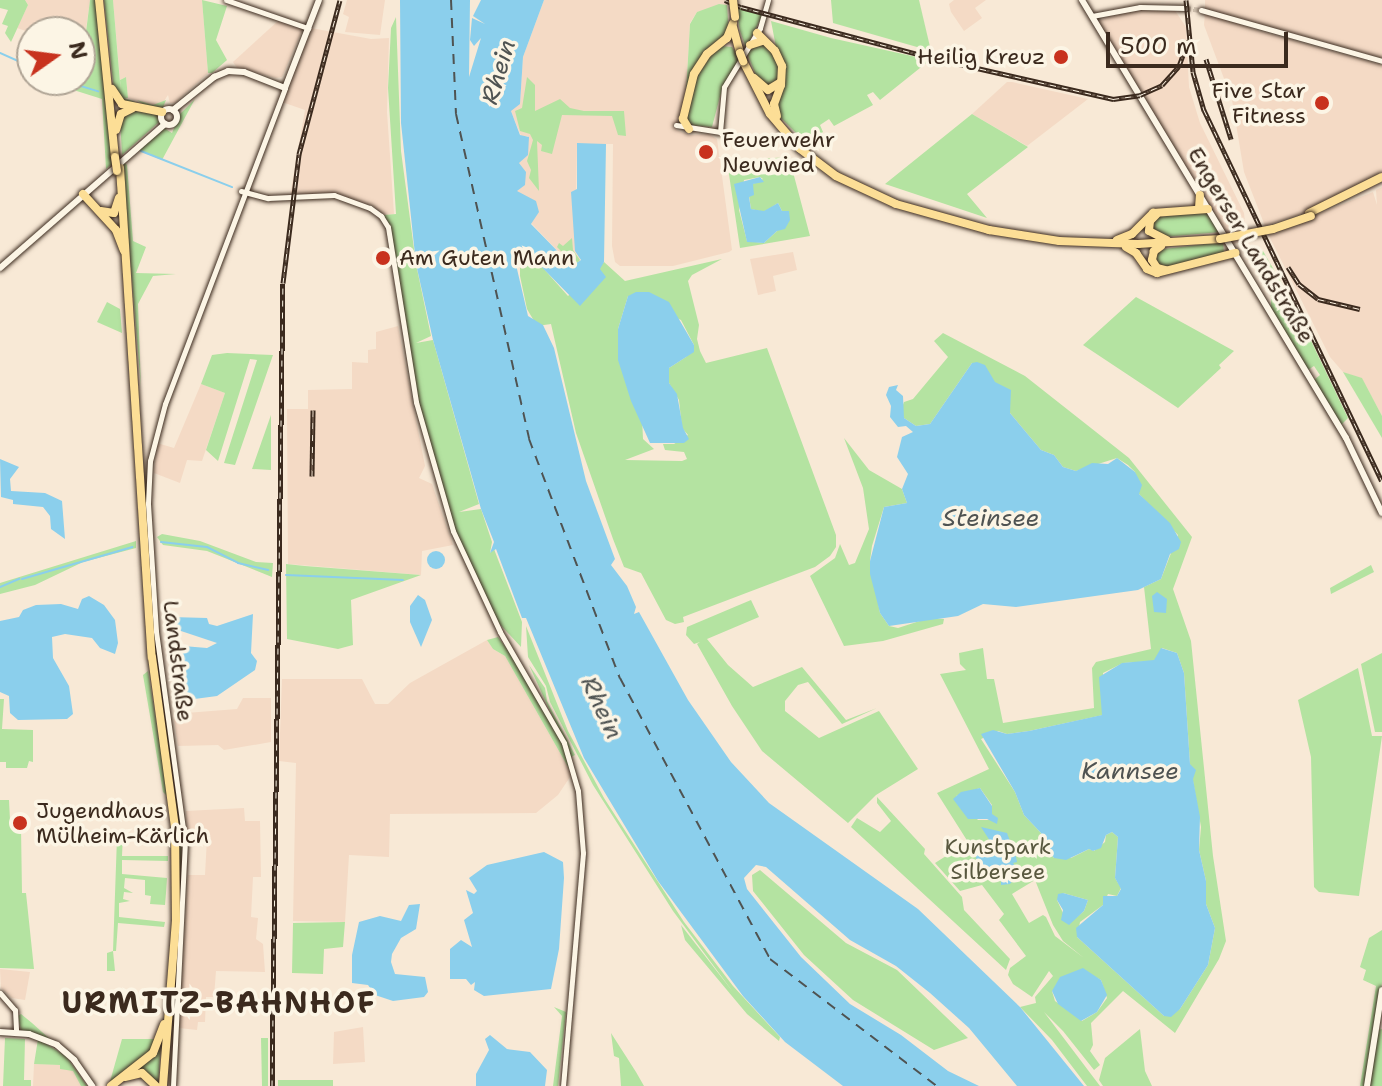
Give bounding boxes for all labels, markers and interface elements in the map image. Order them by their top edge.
north arrow [16,16,96,96]
scale bar [1110,16,1292,66]
text: 500 m [1120,30,1197,62]
water label: Rhein [476,36,522,108]
text: N [62,39,94,63]
place label: Heilig Kreuz [917,44,1045,70]
marker: Heilig Kreuz [1052,48,1070,66]
place label: Five Star Fitness [1212,77,1306,128]
marker: Five Star Fitness [1313,94,1331,112]
place label: Feuerwehr Neuwied [722,126,835,178]
street label: Engerser Landstraße [1182,142,1320,348]
marker: Feuerwehr Neuwied [697,143,715,161]
place label: Am Guten Mann [399,245,574,271]
marker: Am Guten Mann [374,249,392,267]
water label: Steinsee [943,505,1039,533]
street label: Landstraße [157,599,199,723]
water label: Rhein [574,672,628,744]
water label: Kannsee [1081,758,1179,786]
place label: Jugendhaus Mülheim-Kärlich [36,797,209,848]
marker: Jugendhaus Mülheim-Kärlich [11,814,29,832]
park label: Kunstpark Silbersee [945,833,1051,884]
district label: URMITZ-BAHNHOF [61,985,377,1021]

